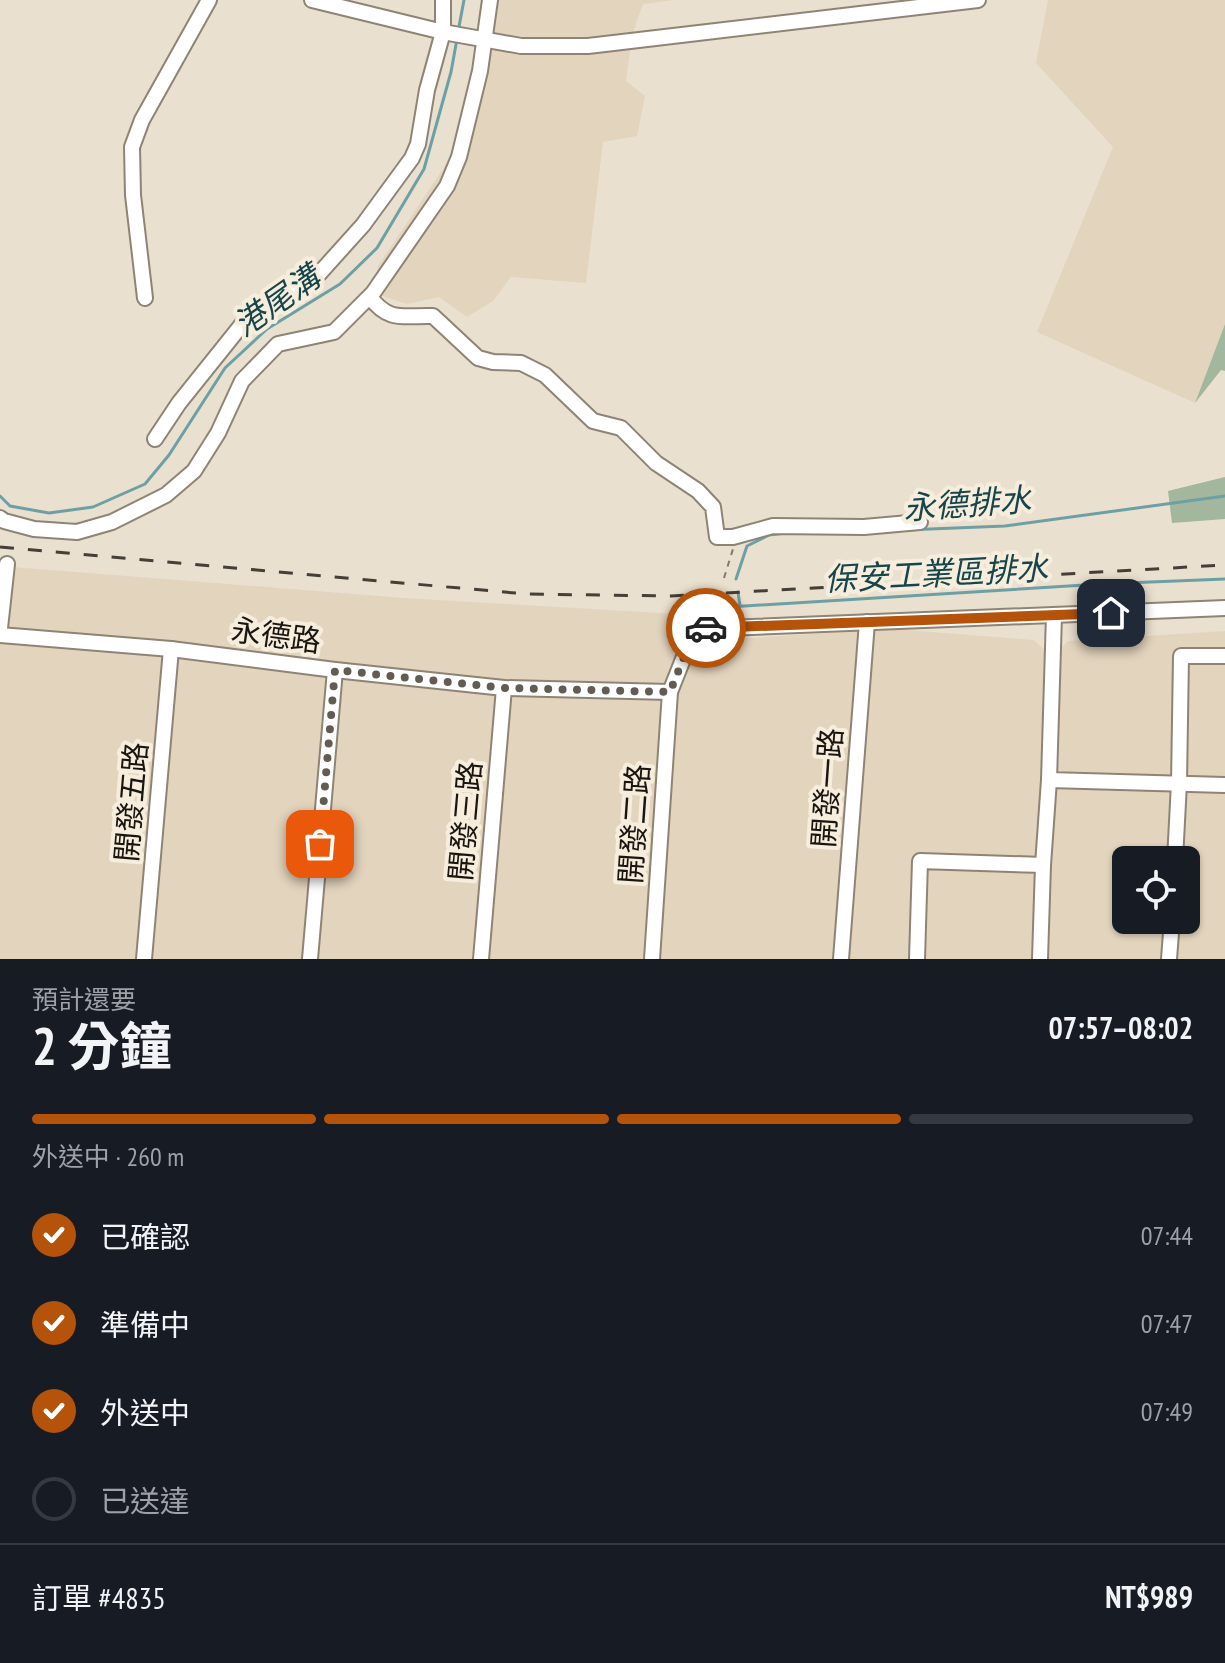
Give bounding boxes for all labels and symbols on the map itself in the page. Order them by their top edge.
water label: 港尾溝 [225,253,331,345]
water label: 永德排水 [902,477,1034,528]
water label: 保安工業區排水 [823,546,1051,600]
pin [1077,579,1145,647]
courier [666,588,746,668]
street label: 永德路 [229,609,323,660]
street label: 開發一路 [803,727,850,849]
street label: 開發五路 [106,740,155,863]
street label: 開發三路 [440,759,489,882]
street label: 開發二路 [610,763,657,885]
pin [286,810,354,878]

